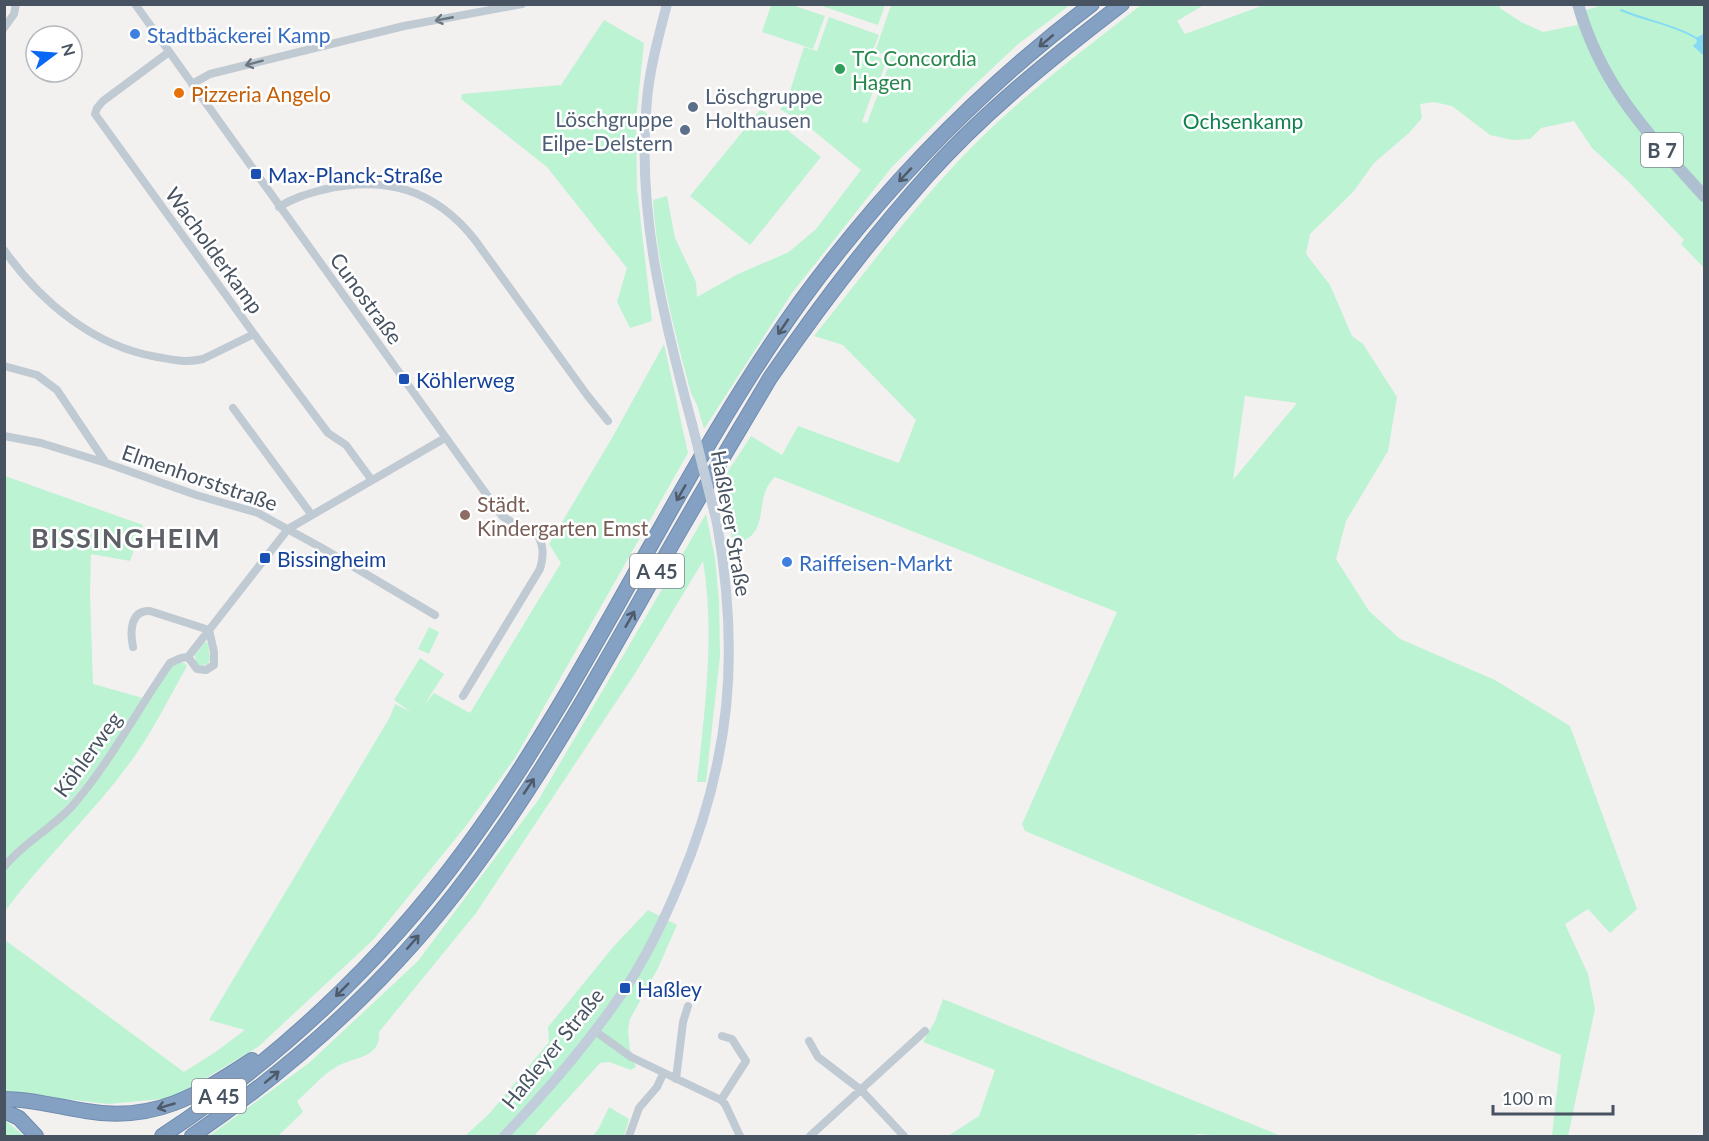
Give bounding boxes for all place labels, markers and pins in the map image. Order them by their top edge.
place label: Stadtbäckerei Kamp [147,22,331,47]
marker: Stadtbäckerei Kamp [128,27,142,41]
place label: TC Concordia Hagen [852,45,977,94]
marker: TC Concordia Hagen [833,62,847,76]
place label: Pizzeria Angelo [191,81,331,106]
place label: Löschgruppe Holthausen [705,83,823,132]
marker: Pizzeria Angelo [172,86,186,100]
marker: Löschgruppe Holthausen [686,100,700,114]
place label: Löschgruppe Eilpe-Delstern [541,106,673,155]
marker: Löschgruppe Eilpe-Delstern [678,123,692,137]
place label: Max-Planck-Straße [268,162,443,187]
marker: Max-Planck-Straße [249,167,263,181]
place label: Köhlerweg [416,367,515,392]
marker: Köhlerweg [397,372,411,386]
place label: Städt. Kindergarten Emst [477,491,649,540]
marker: Städt. Kindergarten Emst [458,508,472,522]
place label: Bissingheim [277,546,386,571]
place label: Raiffeisen-Markt [799,550,953,575]
marker: Bissingheim [258,551,272,565]
marker: Raiffeisen-Markt [780,555,794,569]
place label: Haßley [637,976,702,1001]
marker: Haßley [618,981,632,995]

